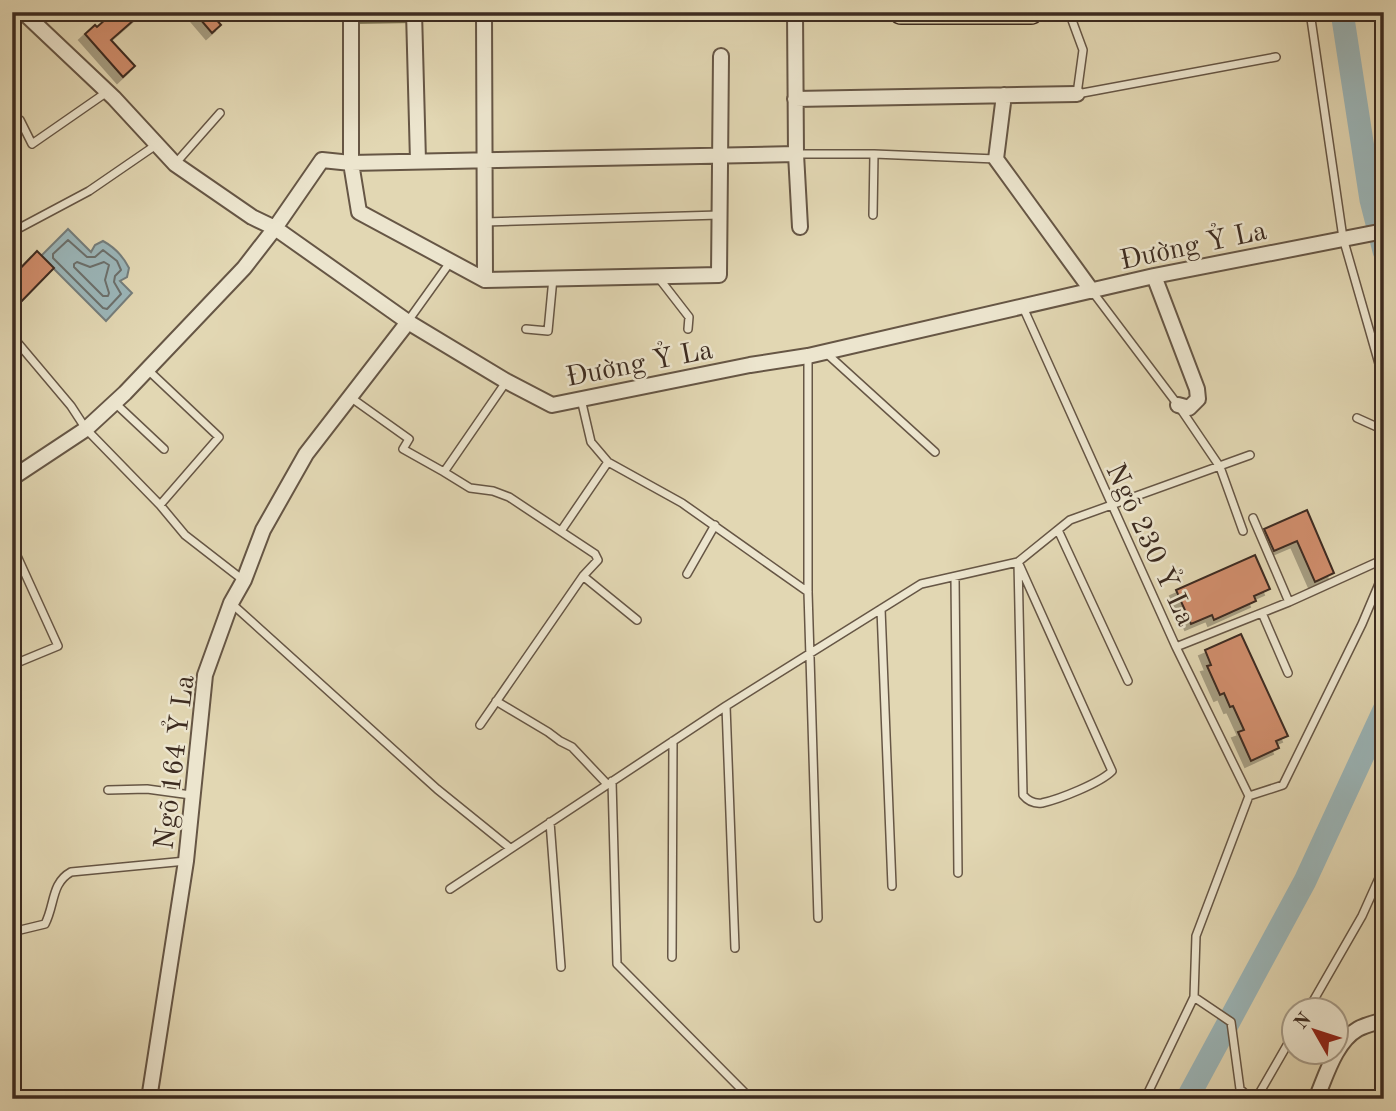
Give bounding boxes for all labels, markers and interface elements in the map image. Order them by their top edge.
street label: Đường Ỷ La [1116,212,1270,276]
street label: Đường Ỷ La [563,331,716,393]
street label: Ngõ 230 Ỷ La [1099,457,1205,631]
street label: Ngõ 164 Ỷ La [145,673,201,851]
north arrow [1280,996,1350,1066]
text: N [1292,1010,1316,1033]

